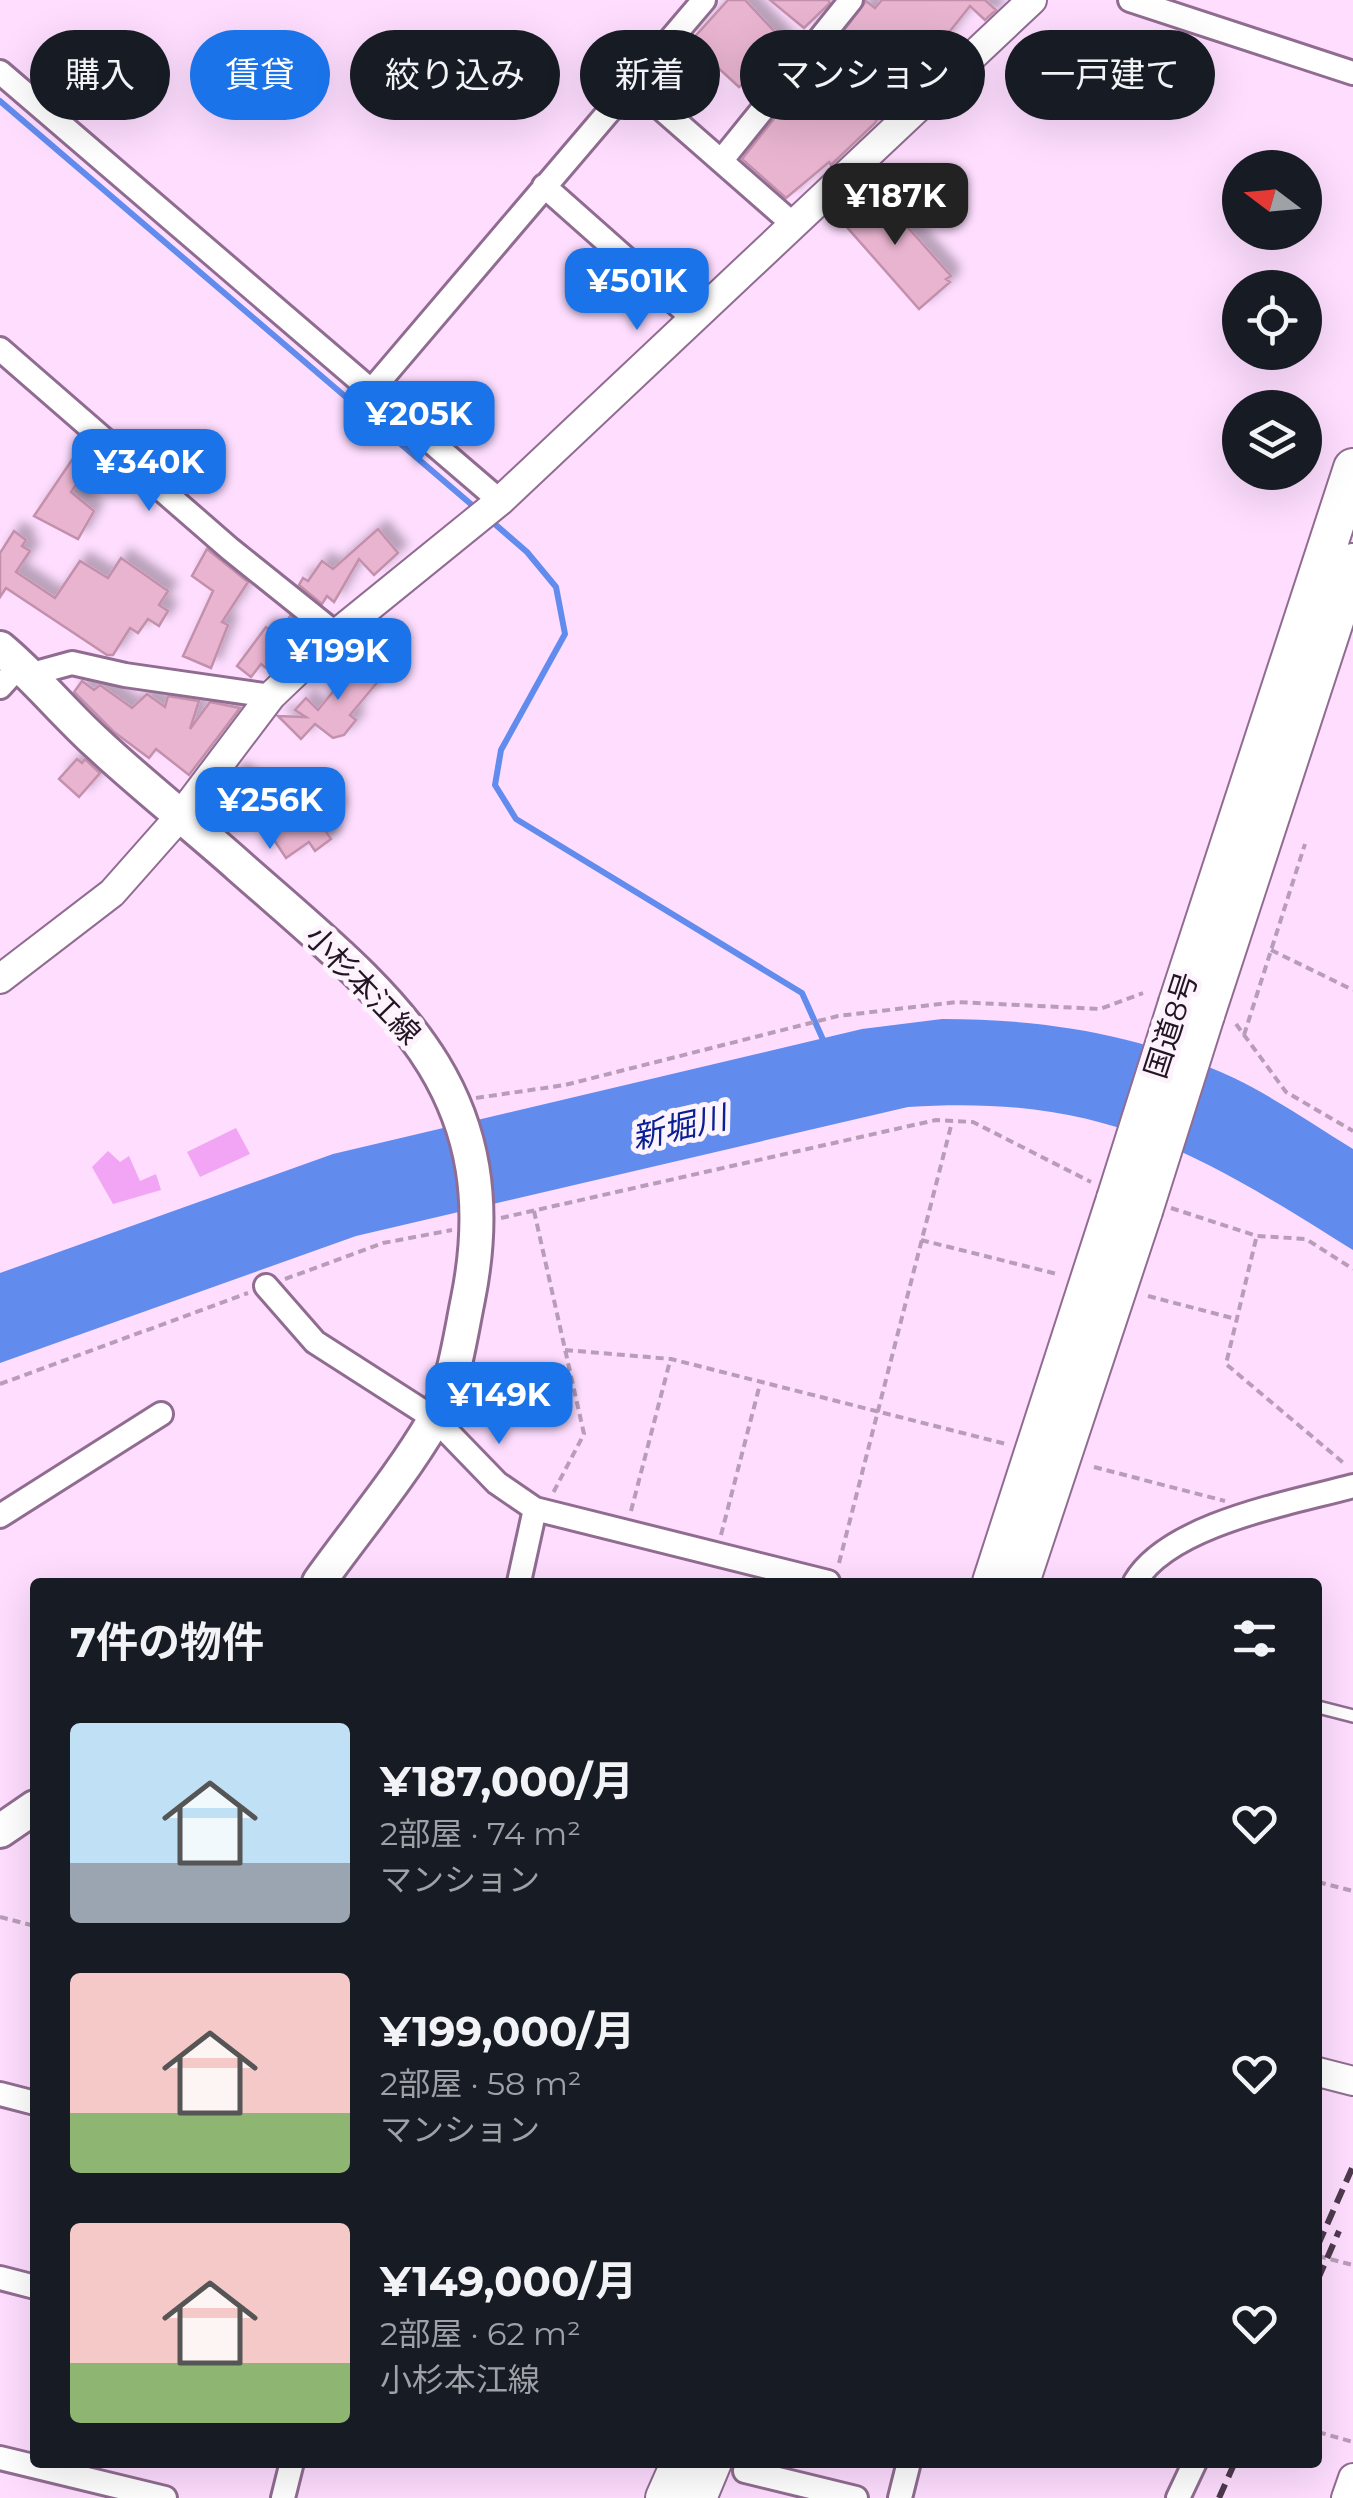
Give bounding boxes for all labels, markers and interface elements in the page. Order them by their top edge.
chip: 購入 [30,30,170,120]
chip: 賃貸 [190,30,330,120]
chip: 絞り込み [350,30,560,120]
chip: 新着 [580,30,720,120]
chip: マンション [740,30,985,120]
chip: 一戸建て [1005,30,1215,120]
north arrow [1222,150,1322,250]
map controls [1222,150,1322,490]
pin: ¥187K [825,163,965,248]
text: ¥187K [844,176,946,215]
pin: ¥501K [567,248,707,333]
text: ¥501K [587,261,687,300]
button: locate [1222,270,1322,370]
pin: ¥205K [349,381,489,466]
button: layers [1222,390,1322,490]
text: ¥205K [366,394,472,433]
pin: ¥340K [79,429,219,514]
text: ¥340K [94,442,204,481]
pin: ¥199K [268,618,408,703]
text: ¥199K [287,631,389,670]
pin: ¥256K [200,767,340,852]
text: ¥256K [217,780,323,819]
street label: 小杉本江線 [298,918,428,1052]
street label: 国道8号 [1137,967,1205,1083]
water label: 新堀川 [628,1097,733,1157]
pin: ¥149K [429,1362,569,1447]
text: ¥149K [447,1375,551,1414]
icon: filters [1227,1611,1282,1666]
text: 7件の物件 [70,1616,264,1668]
text: ¥187,000/月 [380,1755,634,1807]
icon: home [150,1763,270,1883]
icon: heart [1227,1796,1282,1851]
text: 2部屋 · 74 m² [380,1814,581,1853]
text: マンション [380,1860,540,1899]
text: ¥199,000/月 [380,2005,635,2057]
icon: home [150,2013,270,2133]
icon: heart [1227,2046,1282,2101]
text: 2部屋 · 58 m² [380,2064,582,2103]
text: マンション [380,2110,540,2149]
text: ¥149,000/月 [380,2255,637,2307]
icon: home [150,2263,270,2383]
icon: heart [1227,2296,1282,2351]
text: 2部屋 · 62 m² [380,2314,581,2353]
text: 小杉本江線 [380,2360,540,2399]

